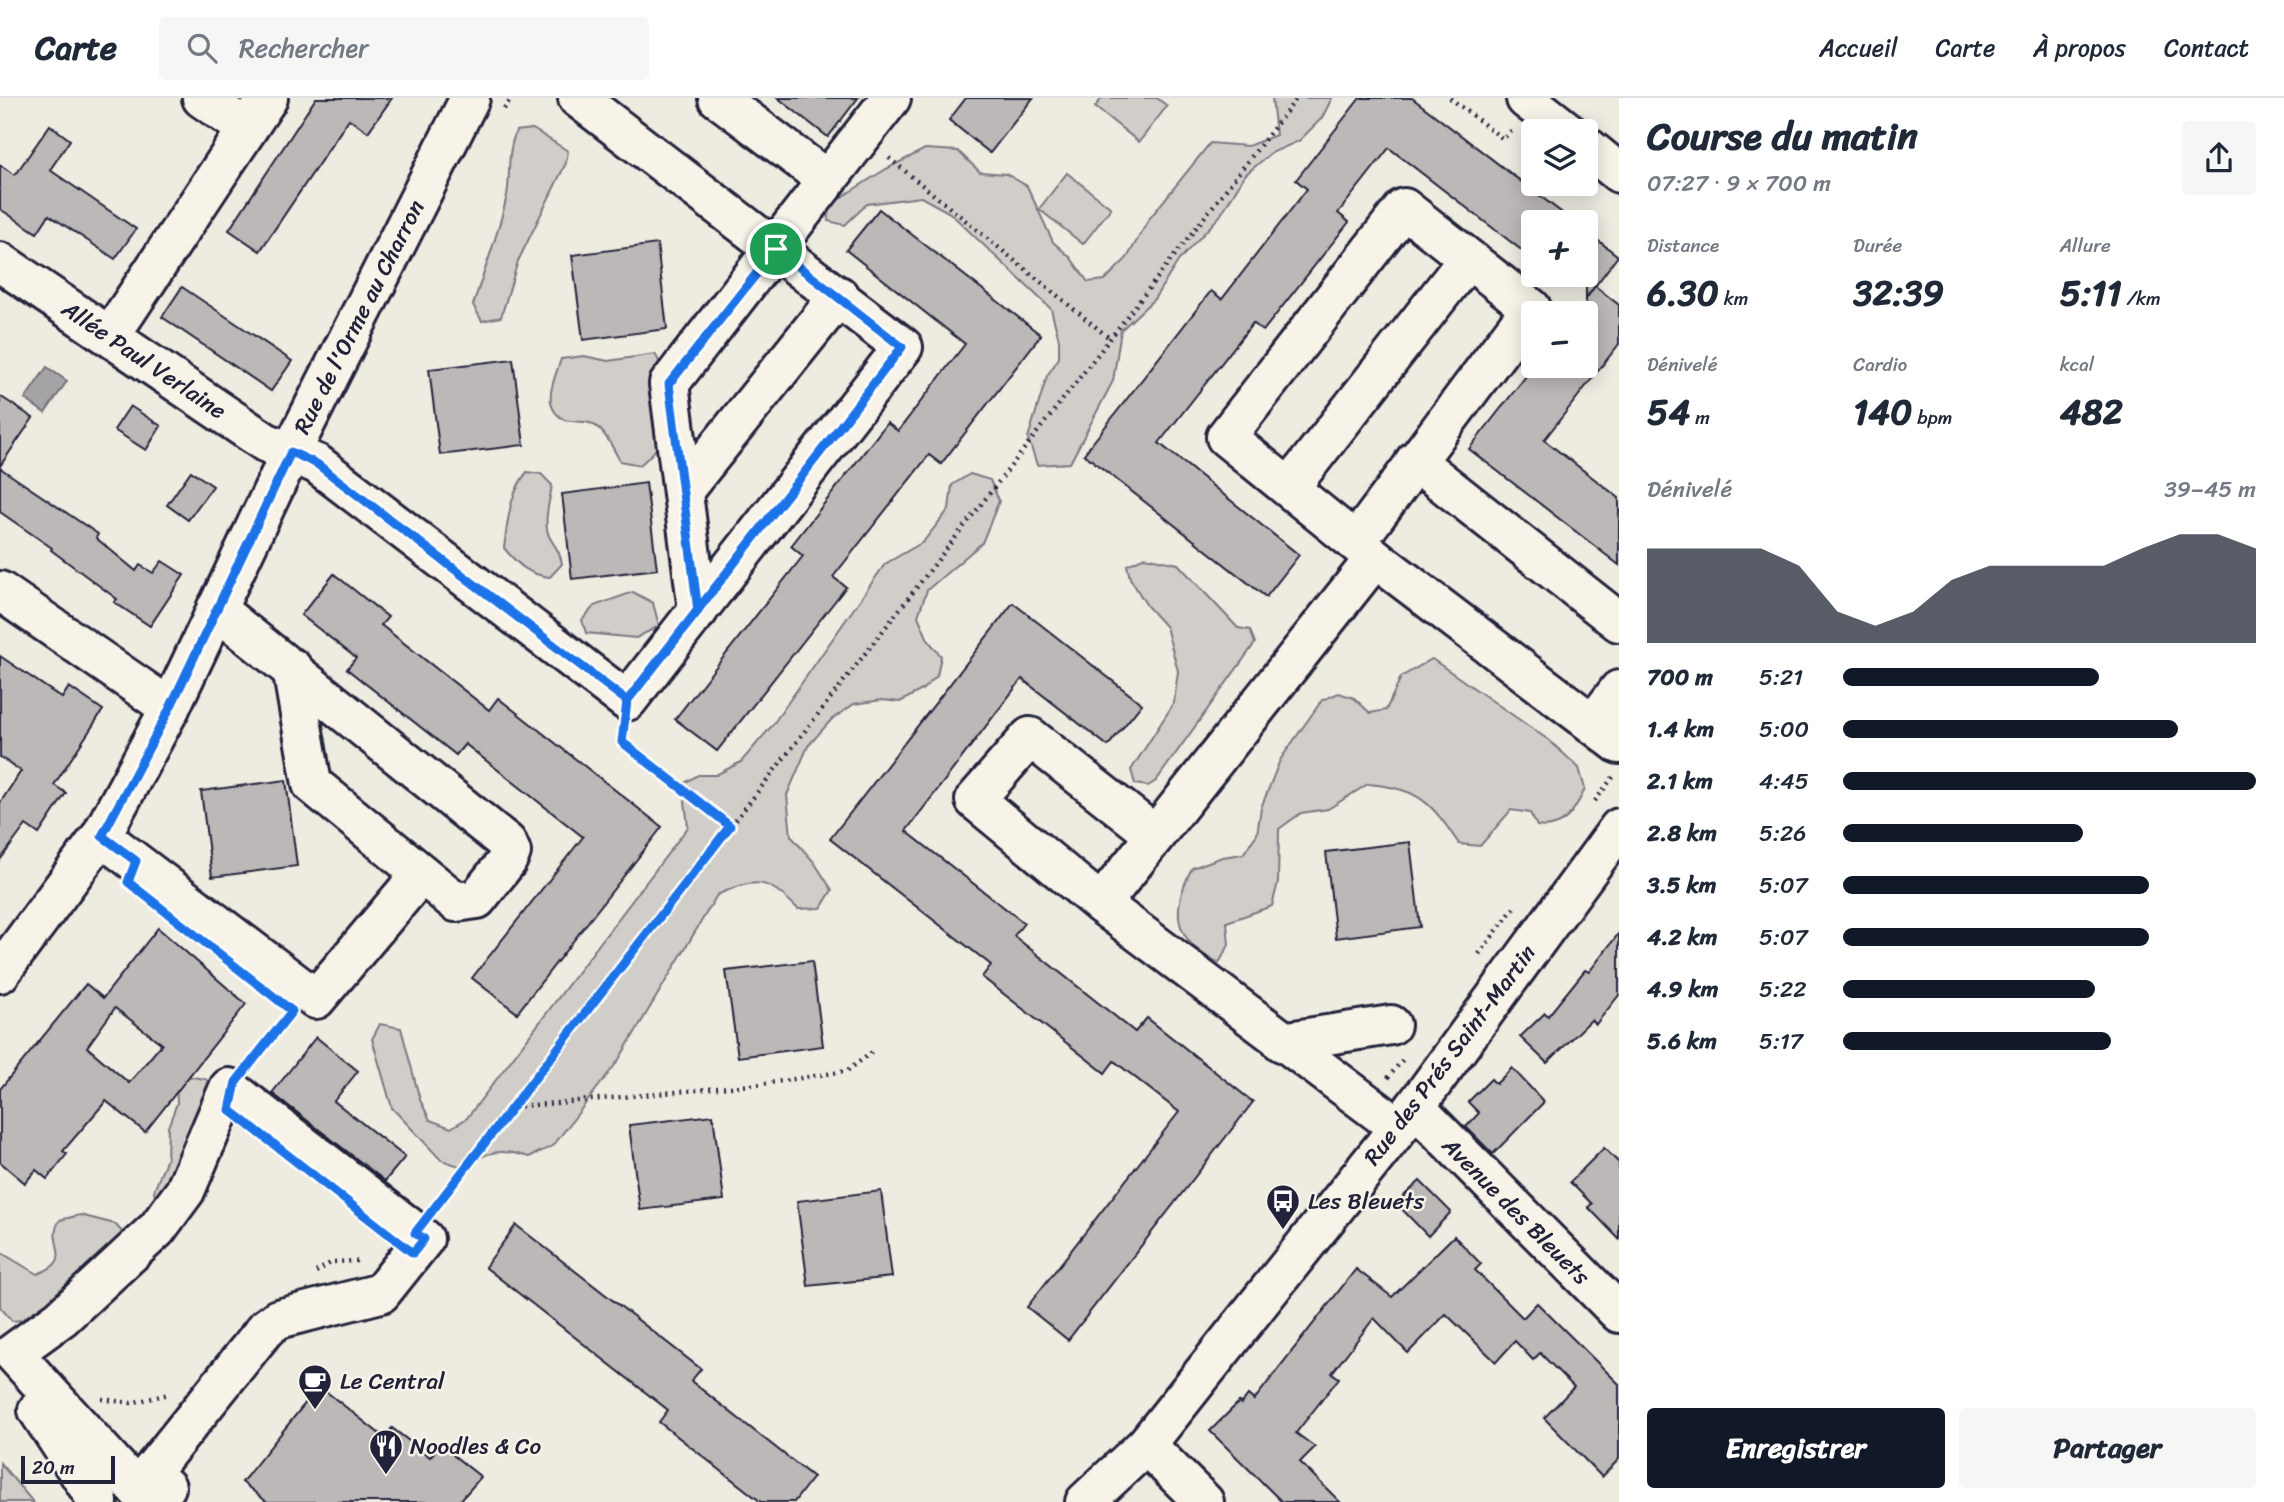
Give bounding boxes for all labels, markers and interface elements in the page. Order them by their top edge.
search box [159,17,649,80]
text: Carte [35,19,117,77]
text: Rechercher [239,25,369,71]
text: Accueil [1819,27,1898,69]
text: Carte [1936,27,1995,69]
text: À propos [2033,27,2126,69]
text: Contact [2164,27,2249,69]
icon: search [183,29,221,67]
text: Course du matin [1647,103,1918,170]
map controls [1521,119,1598,378]
button: layers [1521,119,1598,196]
button: share [2182,121,2256,195]
text: 07:27 · 9 × 700 m [1647,163,1831,204]
street label: Rue de l'Orme au Charron [282,192,436,442]
button: + [1521,210,1598,287]
pin [746,219,806,279]
text: Distance [1647,229,1719,262]
text: Durée [1853,229,1902,262]
text: Allure [2060,229,2111,262]
icon: arrive [757,230,795,268]
text: 6.30 [1647,262,1719,324]
text: 32:39 [1853,262,1944,324]
text: 5:11 [2060,262,2122,324]
text: km [1719,282,1748,315]
text: /km [2122,282,2161,315]
street label: Allée Paul Verlaine [52,289,235,431]
button: − [1521,301,1598,378]
text: Dénivelé [1647,348,1717,381]
text: Cardio [1853,348,1907,381]
text: kcal [2060,348,2094,381]
text: 54 [1647,381,1690,443]
text: 140 [1853,381,1912,443]
text: 482 [2060,381,2123,443]
text: m [1690,401,1710,434]
text: bpm [1912,401,1952,434]
text: Dénivelé [1647,469,1732,510]
text: 39–45 m [2164,469,2256,510]
text: 700 m [1647,657,1713,698]
text: 5:21 [1759,657,1803,698]
text: 1.4 km [1647,709,1714,750]
text: 5:00 [1759,709,1809,750]
text: 2.1 km [1647,761,1713,802]
text: 4:45 [1759,761,1809,802]
text: 2.8 km [1647,813,1717,854]
text: 5:26 [1759,813,1806,854]
text: 3.5 km [1647,865,1716,906]
text: 5:07 [1759,865,1808,906]
text: 4.2 km [1647,917,1717,958]
text: 5:07 [1759,917,1808,958]
street label: Rue des Prés Saint-Martin [1353,935,1548,1175]
text: 4.9 km [1647,969,1718,1010]
text: 5:22 [1759,969,1807,1010]
text: 5.6 km [1647,1021,1717,1062]
text: 5:17 [1759,1021,1803,1062]
street label: Avenue des Bleuets [1431,1126,1600,1295]
place label: Les Bleuets [1308,1181,1425,1222]
bus stop icon: Les Bleuets [1264,1182,1302,1231]
place label: Le Central [340,1361,445,1402]
cafe icon: Le Central [296,1362,334,1411]
button: Enregistrer [1647,1408,1945,1488]
button: Partager [1959,1408,2256,1488]
place label: Noodles & Co [410,1426,541,1467]
restaurant icon: Noodles & Co [367,1427,405,1476]
text: 20 m [32,1451,75,1484]
scale bar [21,1453,116,1485]

